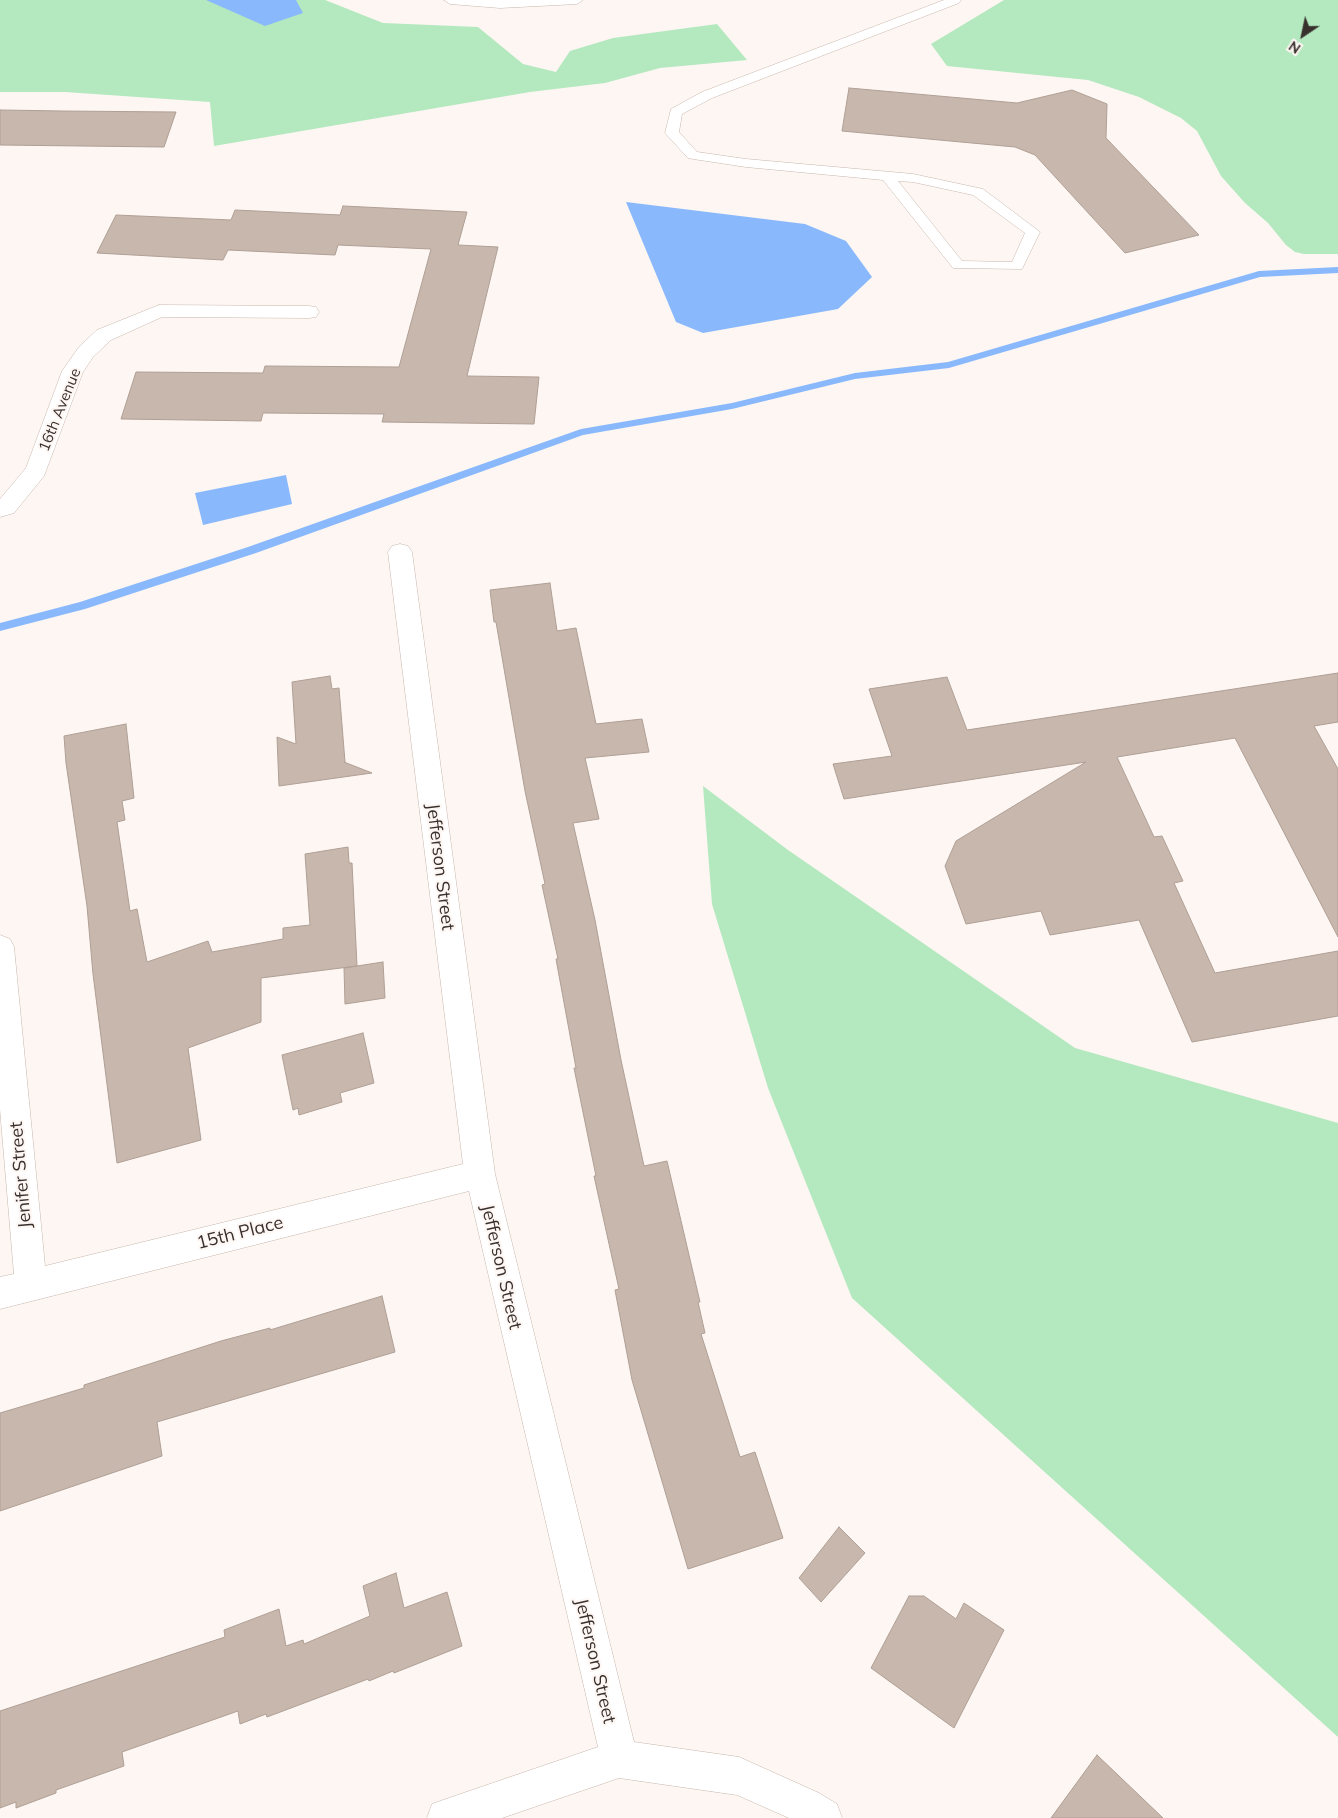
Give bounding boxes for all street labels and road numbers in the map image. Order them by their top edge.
street label: 16th Avenue [35,366,85,454]
street label: Jefferson Street [421,802,459,932]
street label: Jenifer Street [6,1121,36,1229]
street label: Jefferson Street [476,1202,526,1332]
street label: 15th Place [194,1212,286,1254]
street label: Jefferson Street [570,1596,620,1726]

